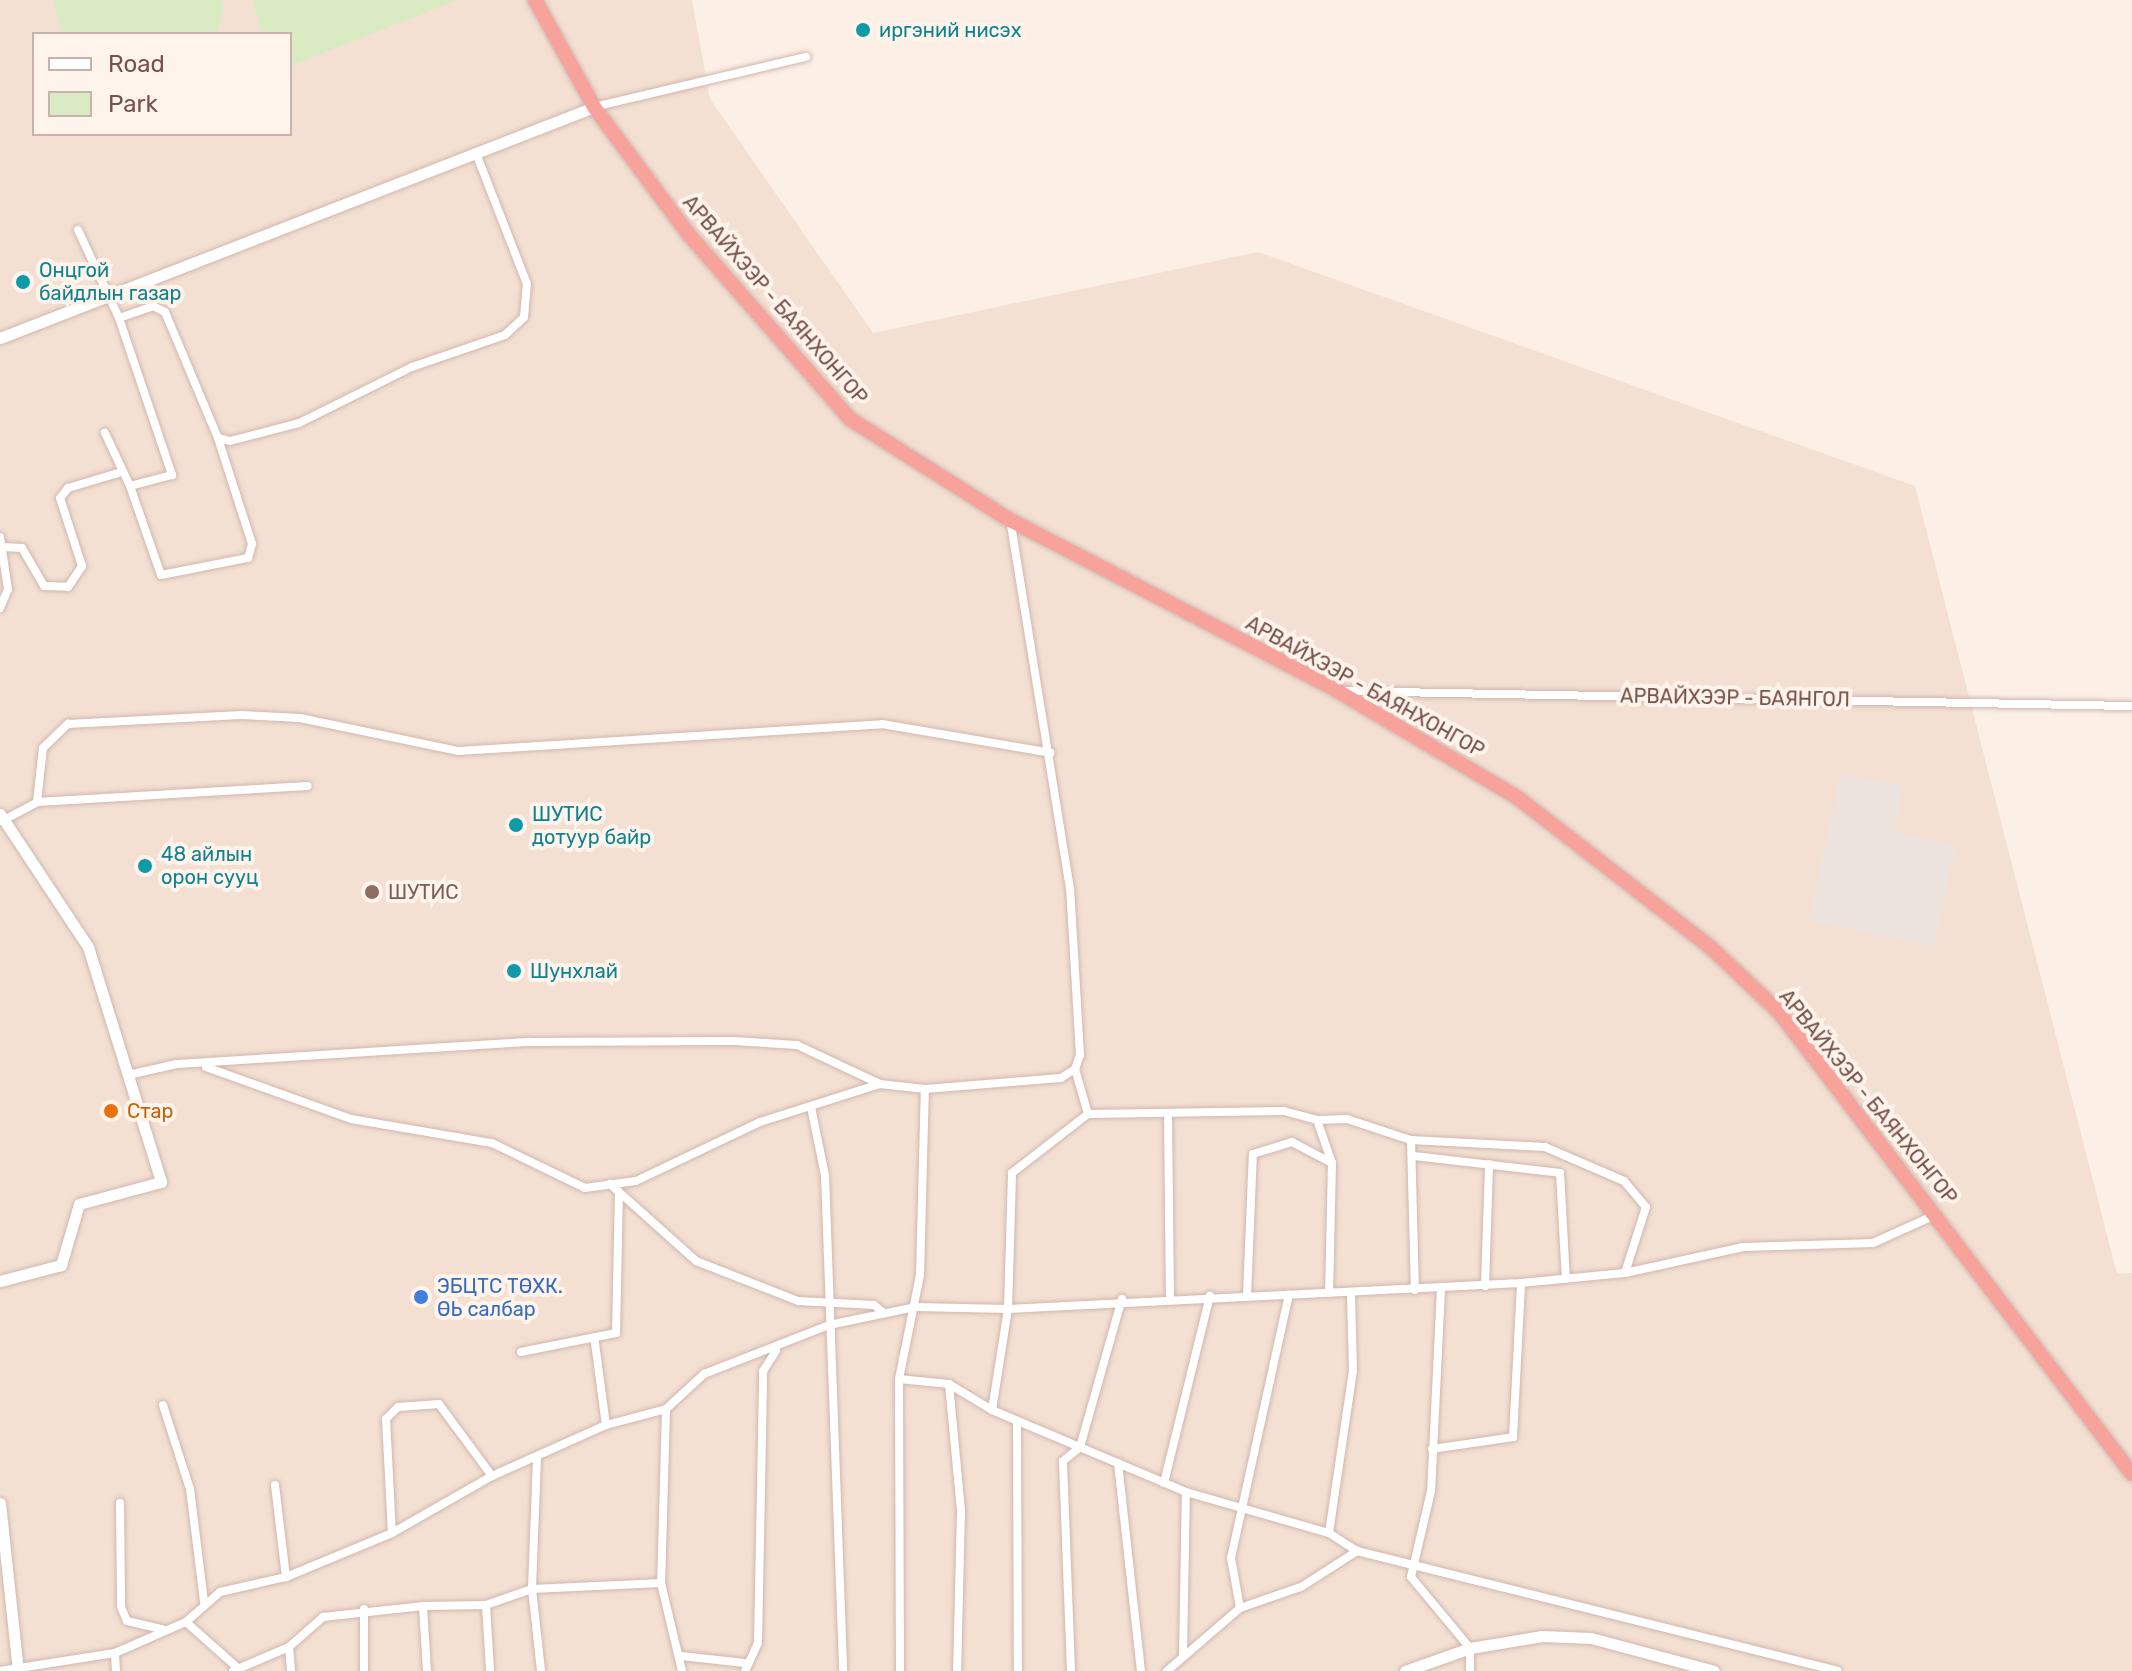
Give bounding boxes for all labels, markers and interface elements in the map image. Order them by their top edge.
place label: иргэний нисэх [879,18,1021,42]
marker: иргэний нисэх [854,21,872,39]
legend [32,32,292,136]
text: Road [108,50,165,78]
text: Park [108,90,158,118]
street label: АРВАЙХЭЭР - БАЯНХОНГОР [678,191,872,409]
place label: Онцгой байдлын газар [39,258,182,305]
marker: Онцгой байдлын газар [14,273,32,291]
street label: АРВАЙХЭЭР - БАЯНХОНГОР [1241,611,1489,763]
street label: АРВАЙХЭЭР - БАЯНГОЛ [1620,684,1850,712]
place label: ШУТИС дотуур байр [532,802,651,849]
marker: ШУТИС дотуур байр [507,816,525,834]
place label: 48 айлын орон сууц [161,842,258,889]
marker: 48 айлын орон сууц [136,857,154,875]
place label: ШУТИС [388,880,459,904]
marker: ШУТИС [363,883,381,901]
place label: Шунхлай [530,959,618,983]
marker: Шунхлай [505,962,523,980]
street label: АРВАЙХЭЭР - БАЯНХОНГОР [1774,985,1962,1209]
place label: Стар [127,1099,174,1123]
marker: Стар [102,1102,120,1120]
place label: ЭБЦТС ТӨХК. ӨЬ салбар [437,1274,563,1321]
marker: ЭБЦТС ТӨХК. ӨЬ салбар [412,1288,430,1306]

